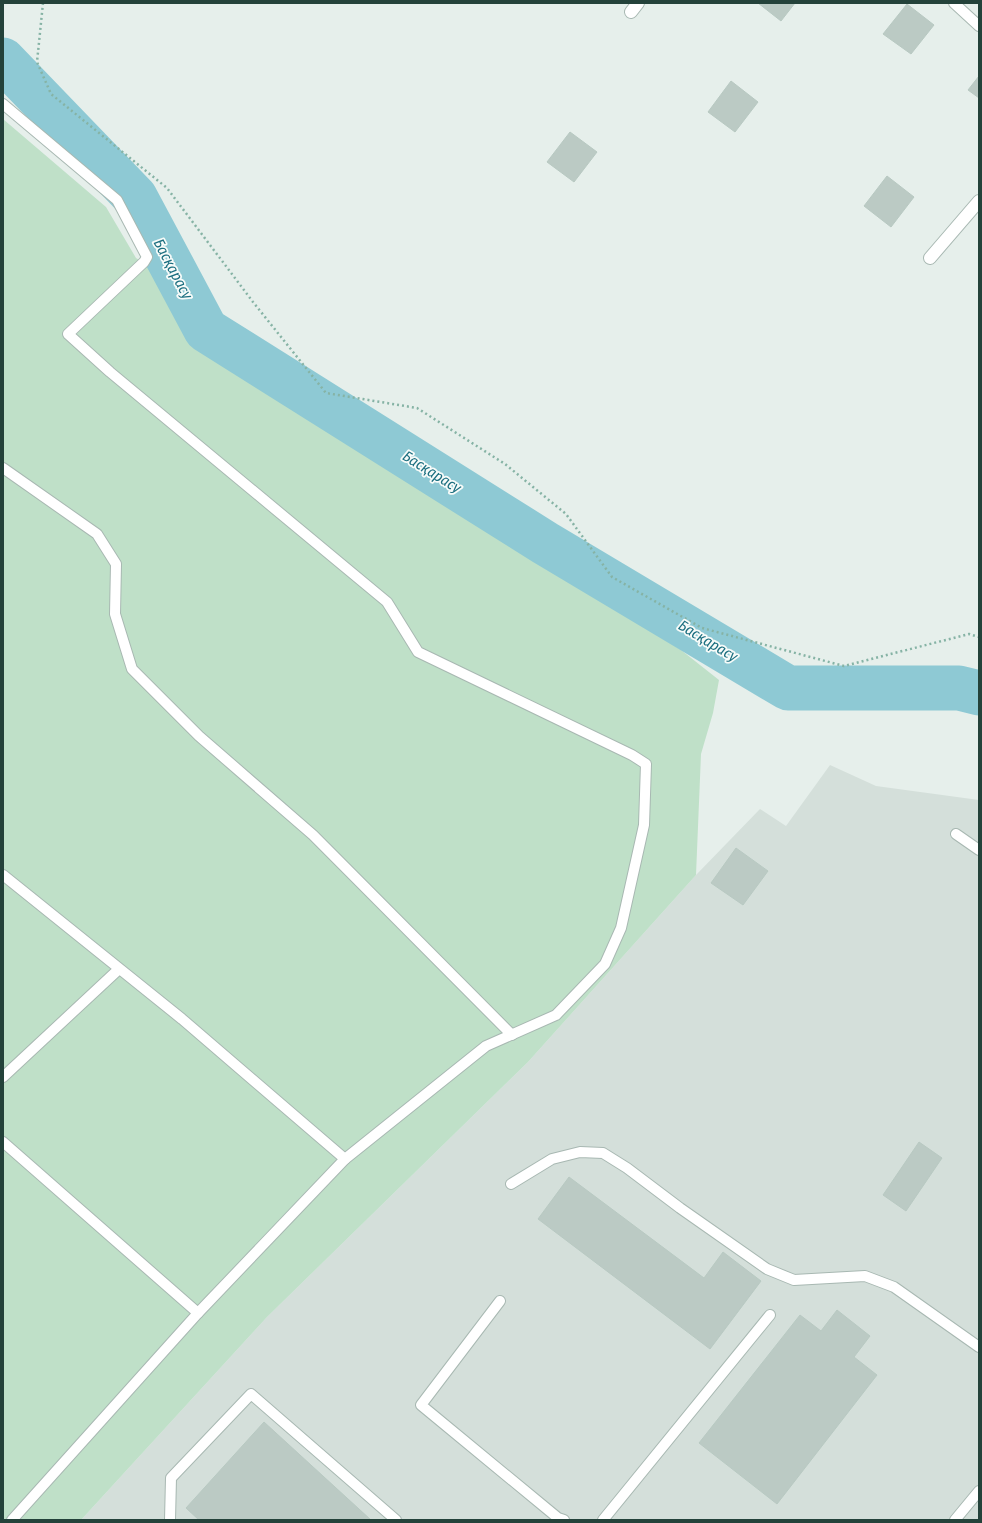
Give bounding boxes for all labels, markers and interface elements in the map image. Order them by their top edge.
water label: Басқарасу [150,236,197,303]
water label: Басқарасу [399,447,466,498]
water label: Басқарасу [675,616,742,666]

